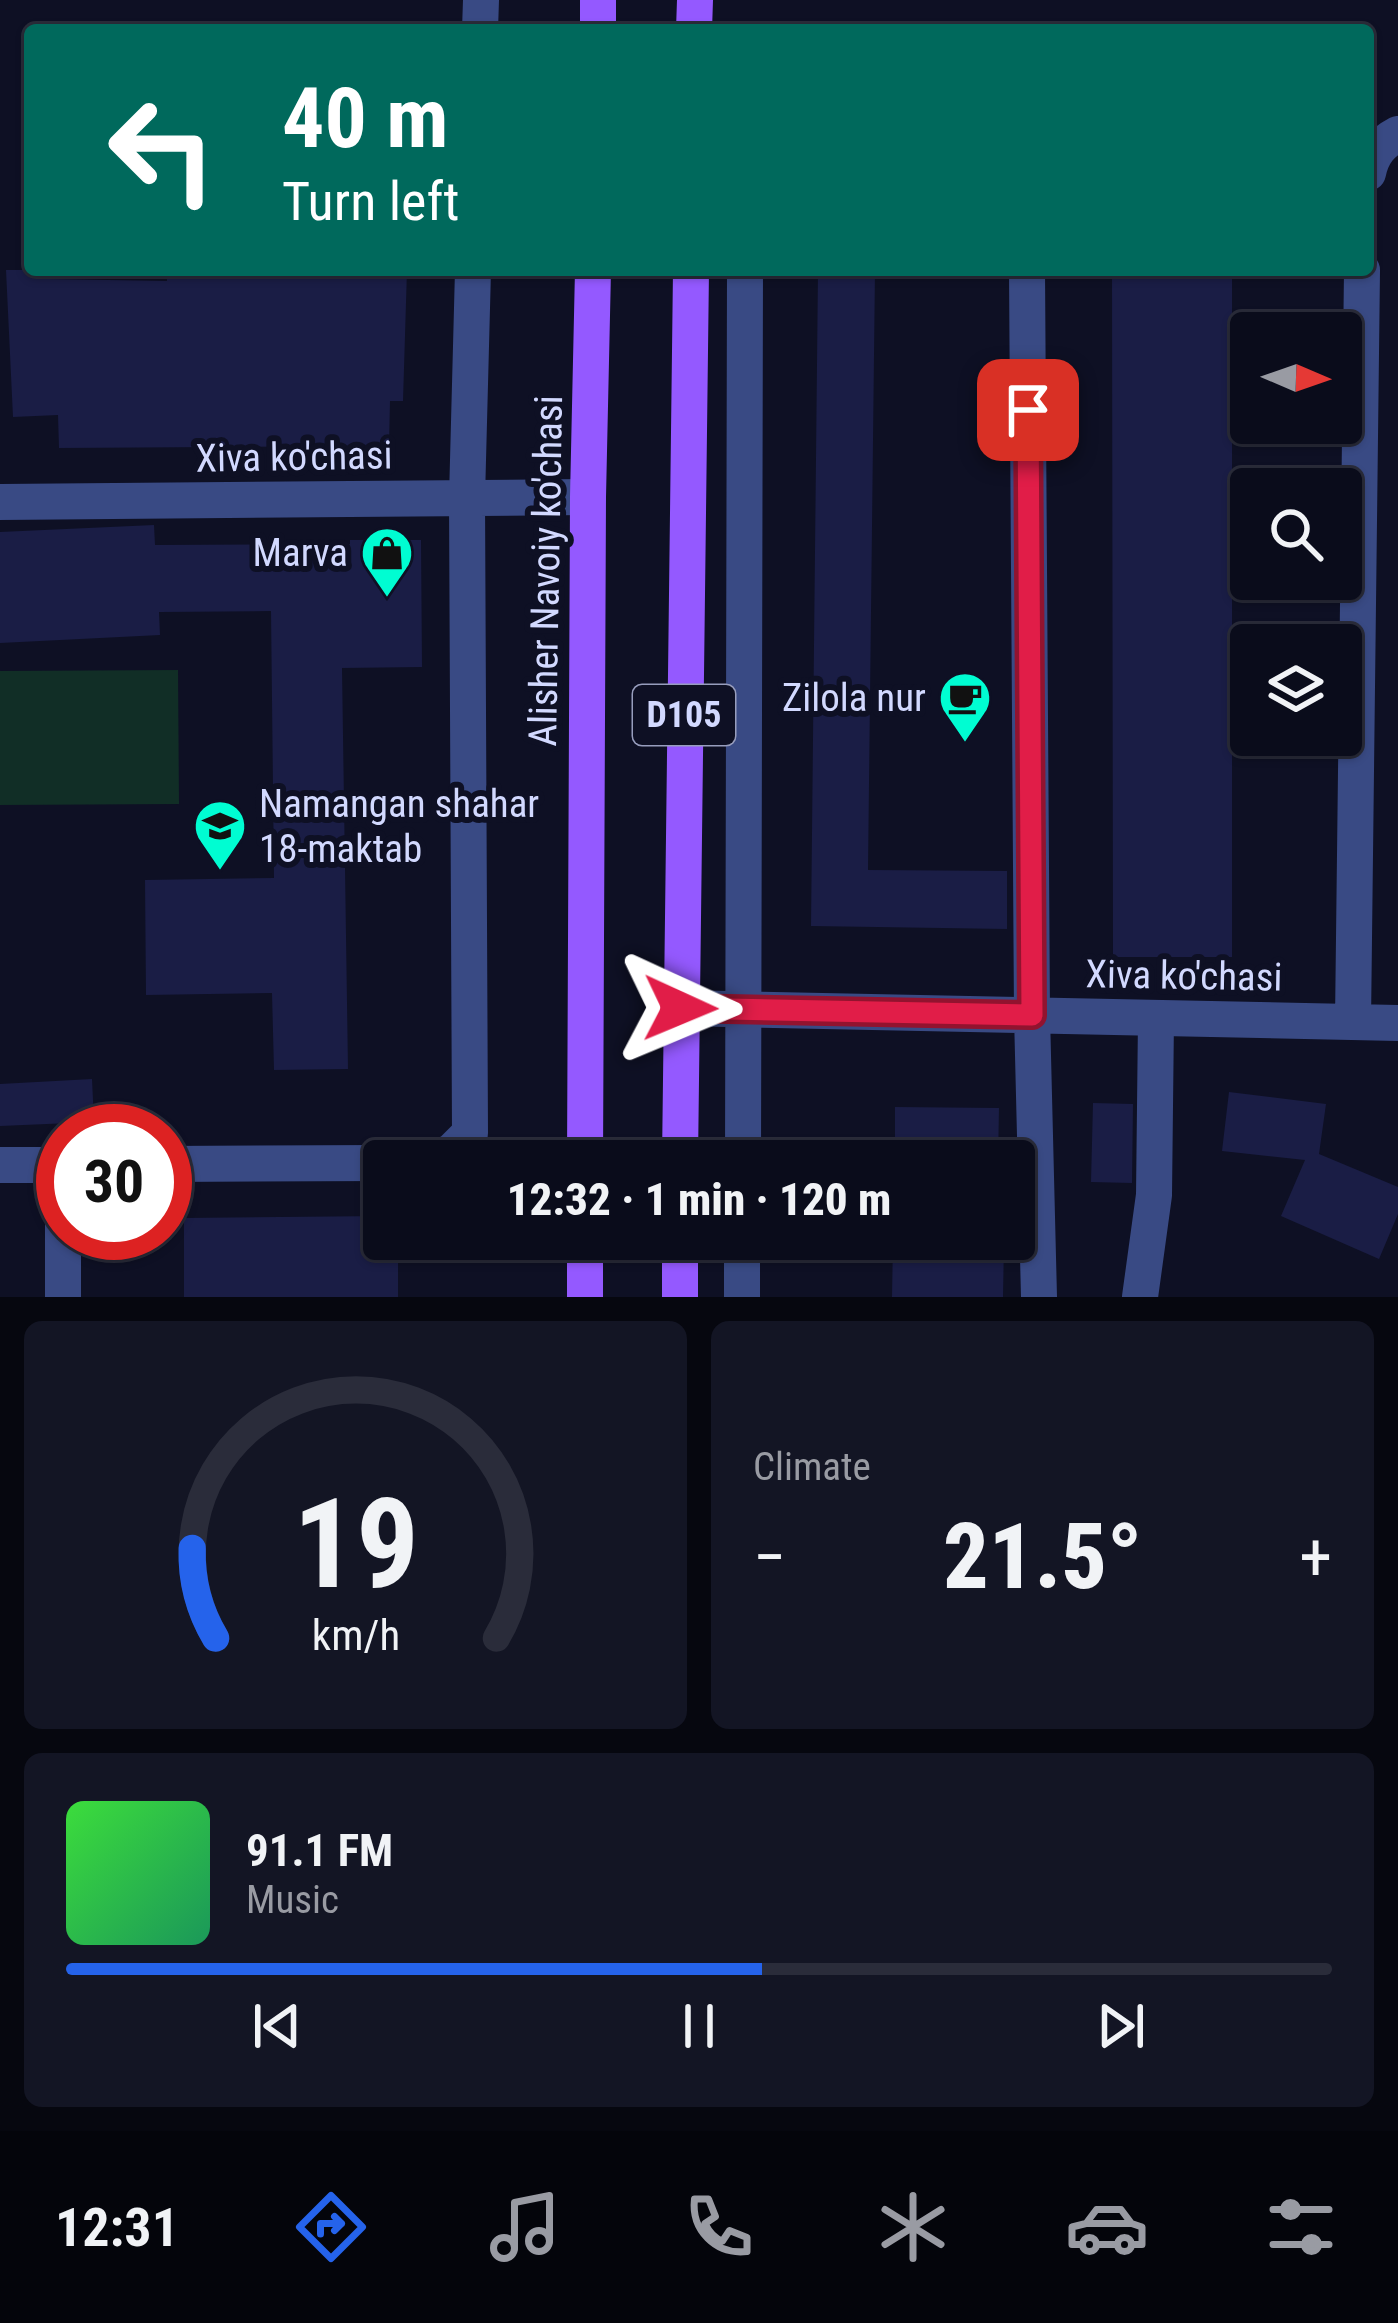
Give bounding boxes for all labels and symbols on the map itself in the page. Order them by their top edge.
north arrow [1230,312,1362,444]
pin [977,359,1079,461]
street label: Alisher Navoiy ko'chasi [520,395,572,747]
street label: Xiva ko'chasi [195,432,393,482]
shop icon: Marva [359,525,415,599]
place label: Marva [253,530,348,576]
cafe icon: Zilola nur [937,670,993,744]
place label: Zilola nur [782,675,926,721]
road number: D105 [633,685,735,745]
place label: Namangan shahar 18-maktab [259,781,539,872]
school or university icon: Namangan shahar 18-maktab [192,798,248,872]
position arrow [617,945,743,1071]
street label: Xiva ko'chasi [1085,951,1283,1001]
speed limit sign: 30 [36,1104,192,1260]

